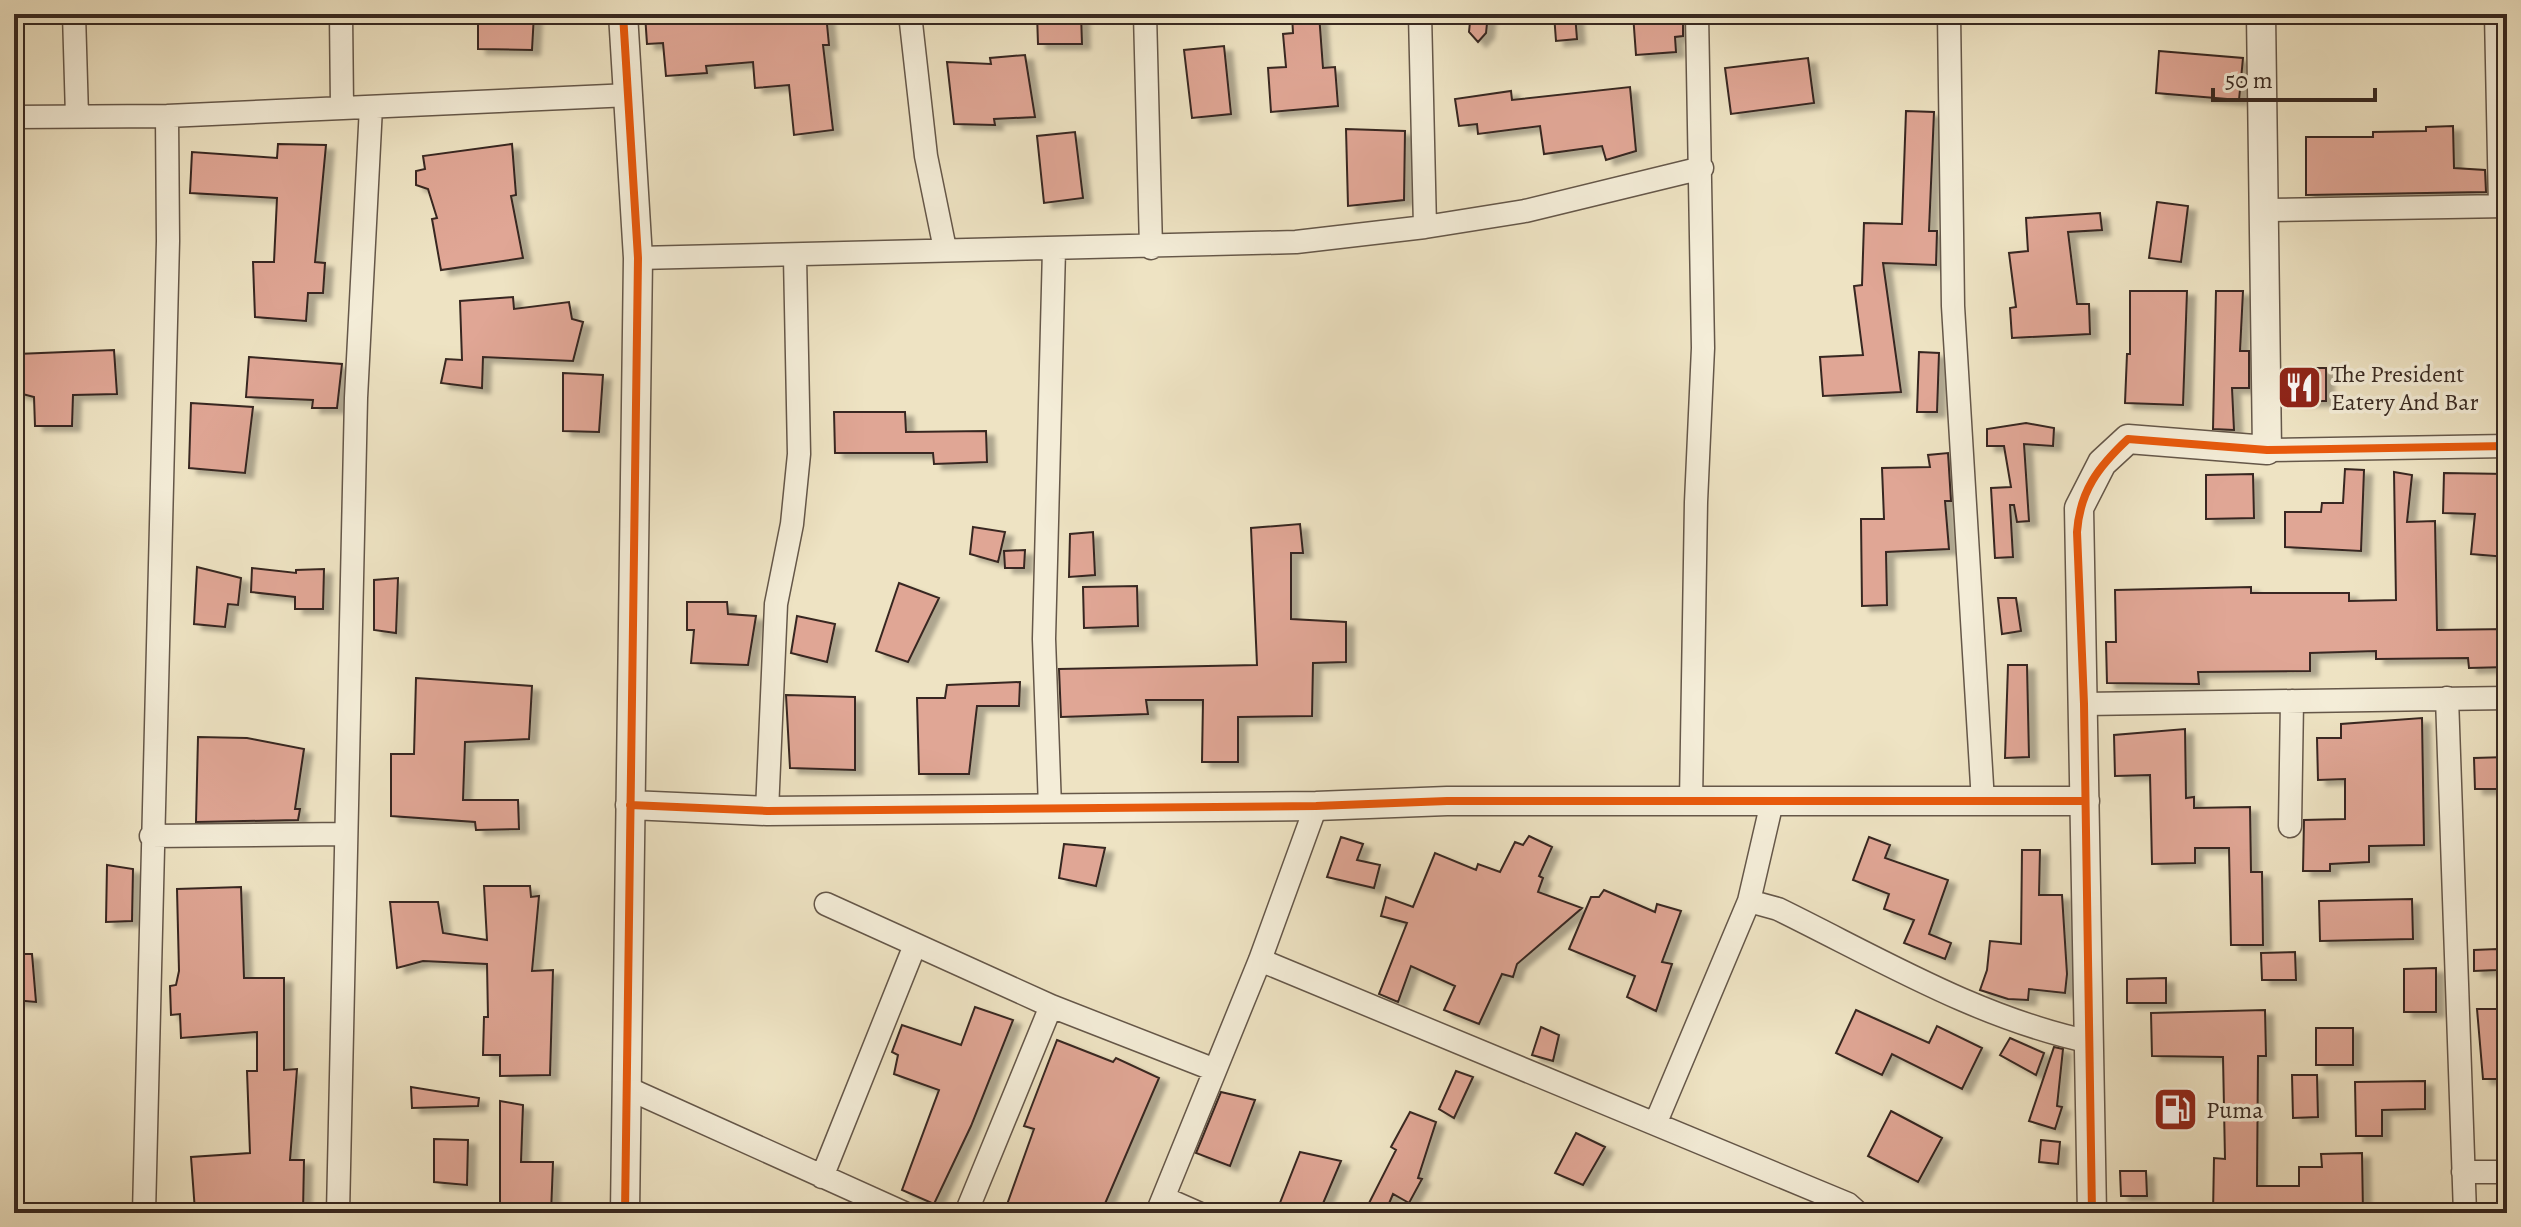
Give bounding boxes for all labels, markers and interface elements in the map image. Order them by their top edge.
scale bar [2213,52,2375,102]
text: 50 m [2225,64,2273,96]
place label: The President Eatery And Bar [2331,358,2479,418]
restaurant icon: The President Eatery And Bar [2276,364,2324,412]
fuel station icon: Puma [2151,1086,2199,1134]
place label: Puma [2206,1094,2264,1126]

